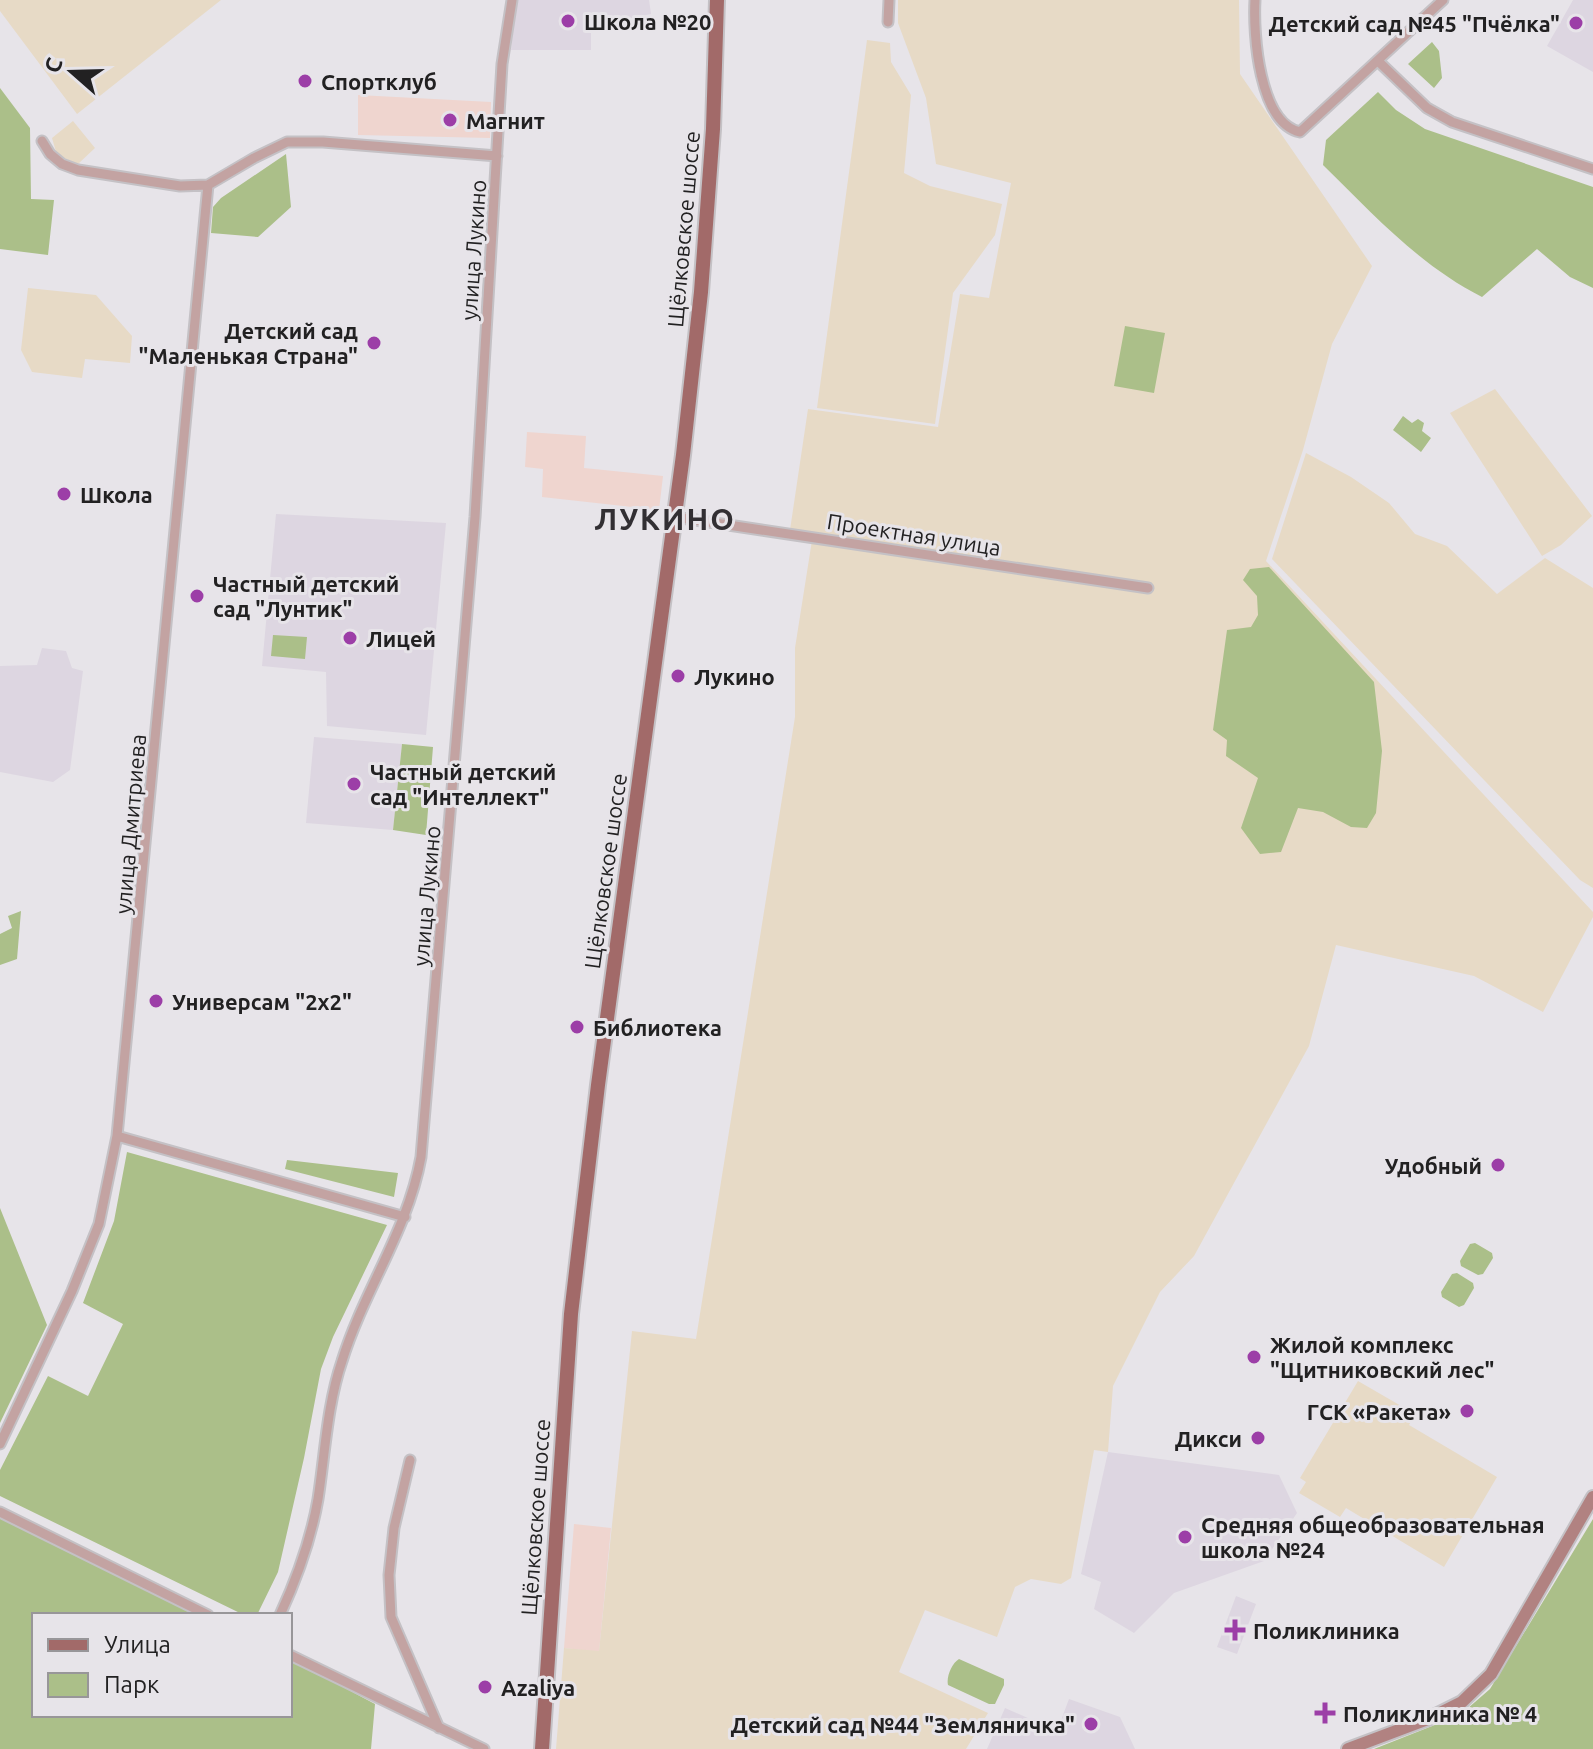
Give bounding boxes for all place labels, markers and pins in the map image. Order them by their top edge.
place label: Школа №20 [584,9,711,34]
place label: Детский сад №45 "Пчёлка" [1269,11,1560,36]
marker: Школа №20 [559,12,577,30]
marker: Детский сад №45 "Пчёлка" [1567,14,1585,32]
place label: Спортклуб [321,69,437,94]
marker: Спортклуб [296,72,314,90]
place label: Магнит [466,108,545,133]
marker: Магнит [441,111,459,129]
place label: Детский сад "Маленькая Страна" [139,318,358,368]
marker: Детский сад "Маленькая Страна" [365,334,383,352]
place label: Школа [80,482,153,507]
marker: Школа [55,485,73,503]
place label: Частный детский сад "Лунтик" [213,571,399,621]
marker: Частный детский сад "Лунтик" [188,587,206,605]
place label: Лицей [366,626,436,651]
marker: Лицей [341,629,359,647]
place label: Лукино [694,664,775,689]
marker: Лукино [669,667,687,685]
place label: Частный детский сад "Интеллект" [370,759,556,809]
marker: Частный детский сад "Интеллект" [345,775,363,793]
place label: Универсам "2x2" [172,989,352,1014]
marker: Универсам "2x2" [147,992,165,1010]
place label: Библиотека [593,1015,722,1040]
marker: Библиотека [568,1018,586,1036]
place label: Удобный [1384,1153,1482,1178]
marker: Удобный [1489,1156,1507,1174]
place label: Жилой комплекс "Щитниковский лес" [1270,1332,1495,1382]
marker: Жилой комплекс "Щитниковский лес" [1245,1348,1263,1366]
place label: ГСК «Ракета» [1307,1399,1451,1424]
marker: ГСК «Ракета» [1458,1402,1476,1420]
place label: Дикси [1175,1426,1242,1451]
marker: Дикси [1249,1429,1267,1447]
place label: Средняя общеобразовательная школа №24 [1201,1512,1545,1562]
marker: Средняя общеобразовательная школа №24 [1176,1528,1194,1546]
place label: Поликлиника [1253,1618,1400,1643]
marker: Поликлиника [1224,1619,1246,1641]
place label: Azaliya [501,1675,575,1700]
marker: Azaliya [476,1678,494,1696]
place label: Поликлиника № 4 [1343,1701,1537,1726]
marker: Поликлиника № 4 [1314,1702,1336,1724]
place label: Детский сад №44 "Земляничка" [731,1712,1075,1737]
marker: Детский сад №44 "Земляничка" [1082,1715,1100,1733]

